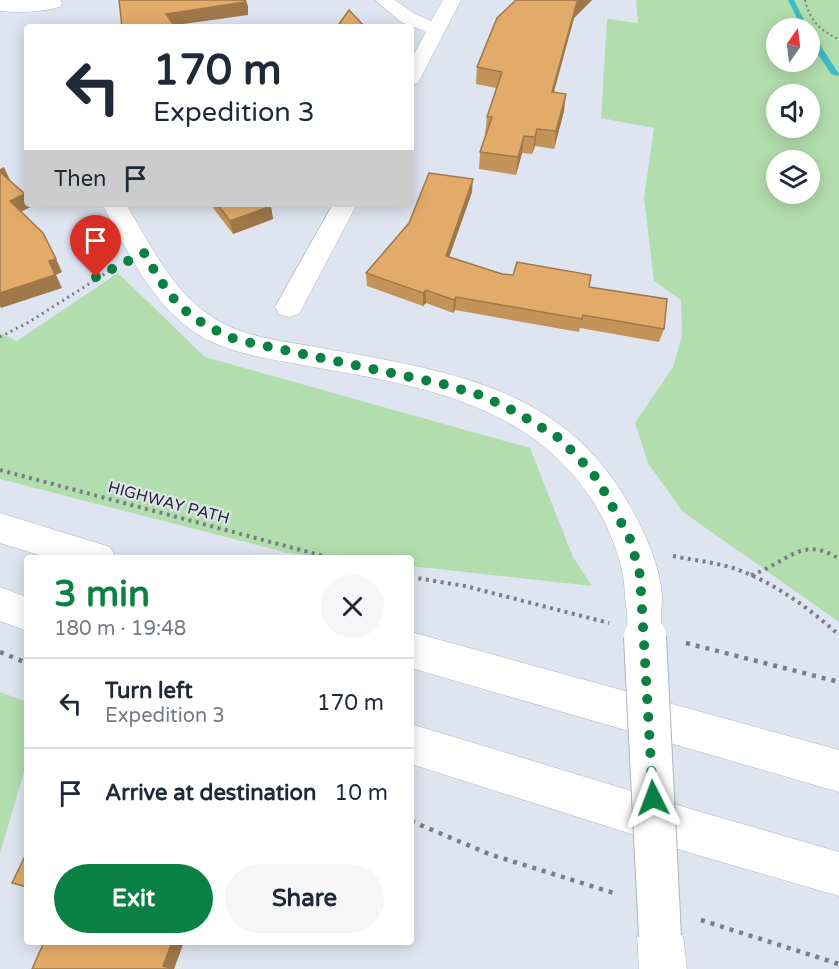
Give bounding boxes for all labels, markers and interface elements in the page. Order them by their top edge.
north arrow [766,18,820,72]
map controls [766,18,820,204]
text: 170 m [153,45,282,96]
icon: left [54,48,132,126]
button: sound [766,84,820,138]
text: Expedition 3 [153,96,315,129]
button: layers [766,150,820,204]
icon: arrive [119,162,152,195]
text: Then [54,166,107,192]
pin [70,215,121,277]
icon: arrive [79,224,112,257]
street label: HIGHWAY PATH [106,477,232,529]
text: 3 min [54,573,150,616]
button: close [321,575,384,638]
text: 180 m · 19:48 [54,617,186,641]
text: Turn left [105,678,193,704]
icon: left [54,687,87,720]
text: 170 m [317,690,384,716]
text: Expedition 3 [105,704,225,728]
position arrow [621,766,685,830]
icon: arrive [54,777,87,810]
text: Arrive at destination [105,780,316,806]
text: 10 m [334,780,388,806]
button: Exit [54,864,213,933]
button: Share [225,864,384,933]

